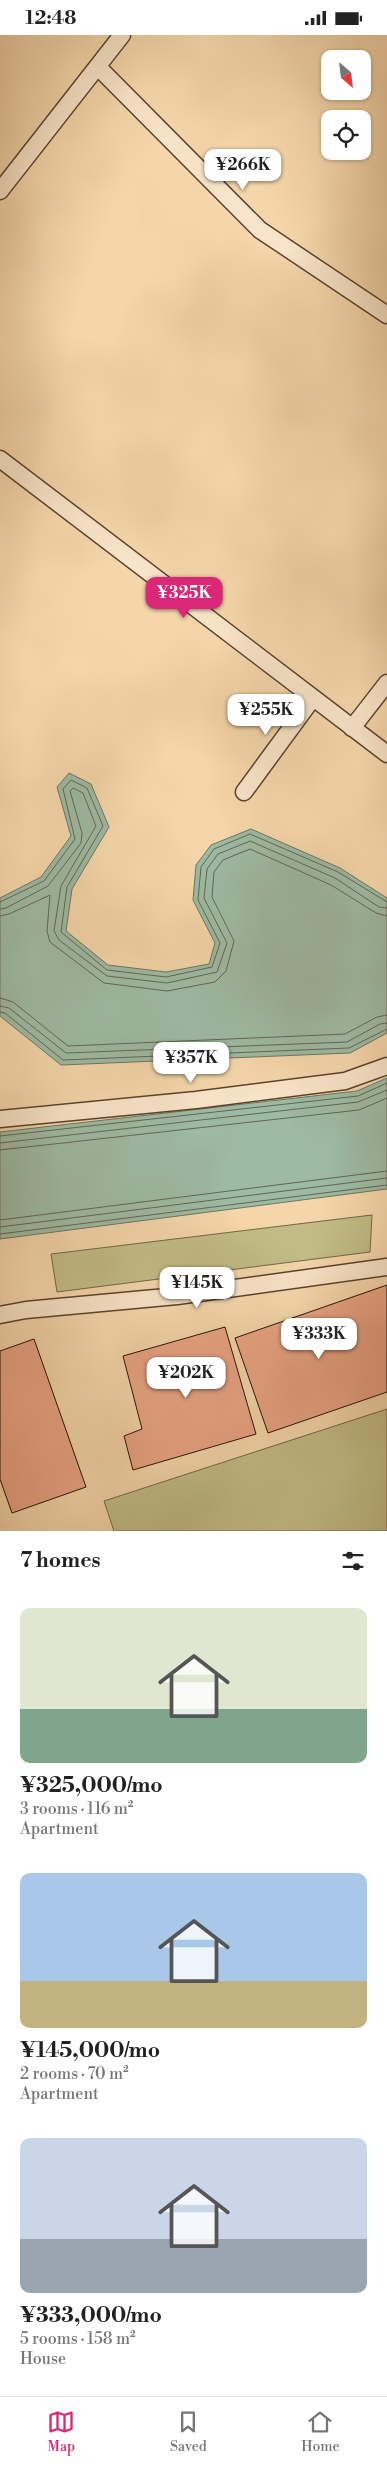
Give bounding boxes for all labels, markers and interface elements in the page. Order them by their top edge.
text: 12:48 [25,6,76,30]
north arrow [321,50,371,100]
map controls [321,50,371,160]
button: locate [321,110,371,160]
pin: ¥266K [208,149,278,191]
text: ¥266K [215,155,271,175]
pin: ¥325K [149,577,219,619]
text: ¥325K [157,583,211,603]
pin: ¥255K [231,693,301,736]
text: ¥255K [238,700,294,720]
pin: ¥357K [156,1041,226,1084]
text: ¥357K [164,1048,218,1068]
pin: ¥145K [162,1267,232,1309]
text: ¥145K [171,1273,223,1293]
pin: ¥333K [284,1317,354,1360]
text: ¥333K [292,1324,346,1344]
pin: ¥202K [151,1357,221,1399]
text: ¥202K [158,1363,214,1383]
icon: filters [339,1547,367,1575]
text: 7 homes [20,1548,101,1574]
icon: home [149,1641,239,1731]
text: ¥325,000/mo [20,1773,163,1799]
text: 3 rooms · 116 m² [20,1799,133,1819]
text: Apartment [20,1819,99,1839]
icon: home [149,1906,239,1996]
text: ¥145,000/mo [20,2038,160,2064]
text: 2 rooms · 70 m² [20,2064,129,2084]
text: Apartment [20,2084,99,2104]
icon: home [149,2171,239,2261]
text: ¥333,000/mo [20,2303,162,2329]
text: 5 rooms · 158 m² [20,2329,136,2349]
text: House [20,2349,66,2369]
tab: Map [47,2408,75,2456]
tab: Saved [170,2408,207,2456]
tab: Home [301,2408,340,2456]

